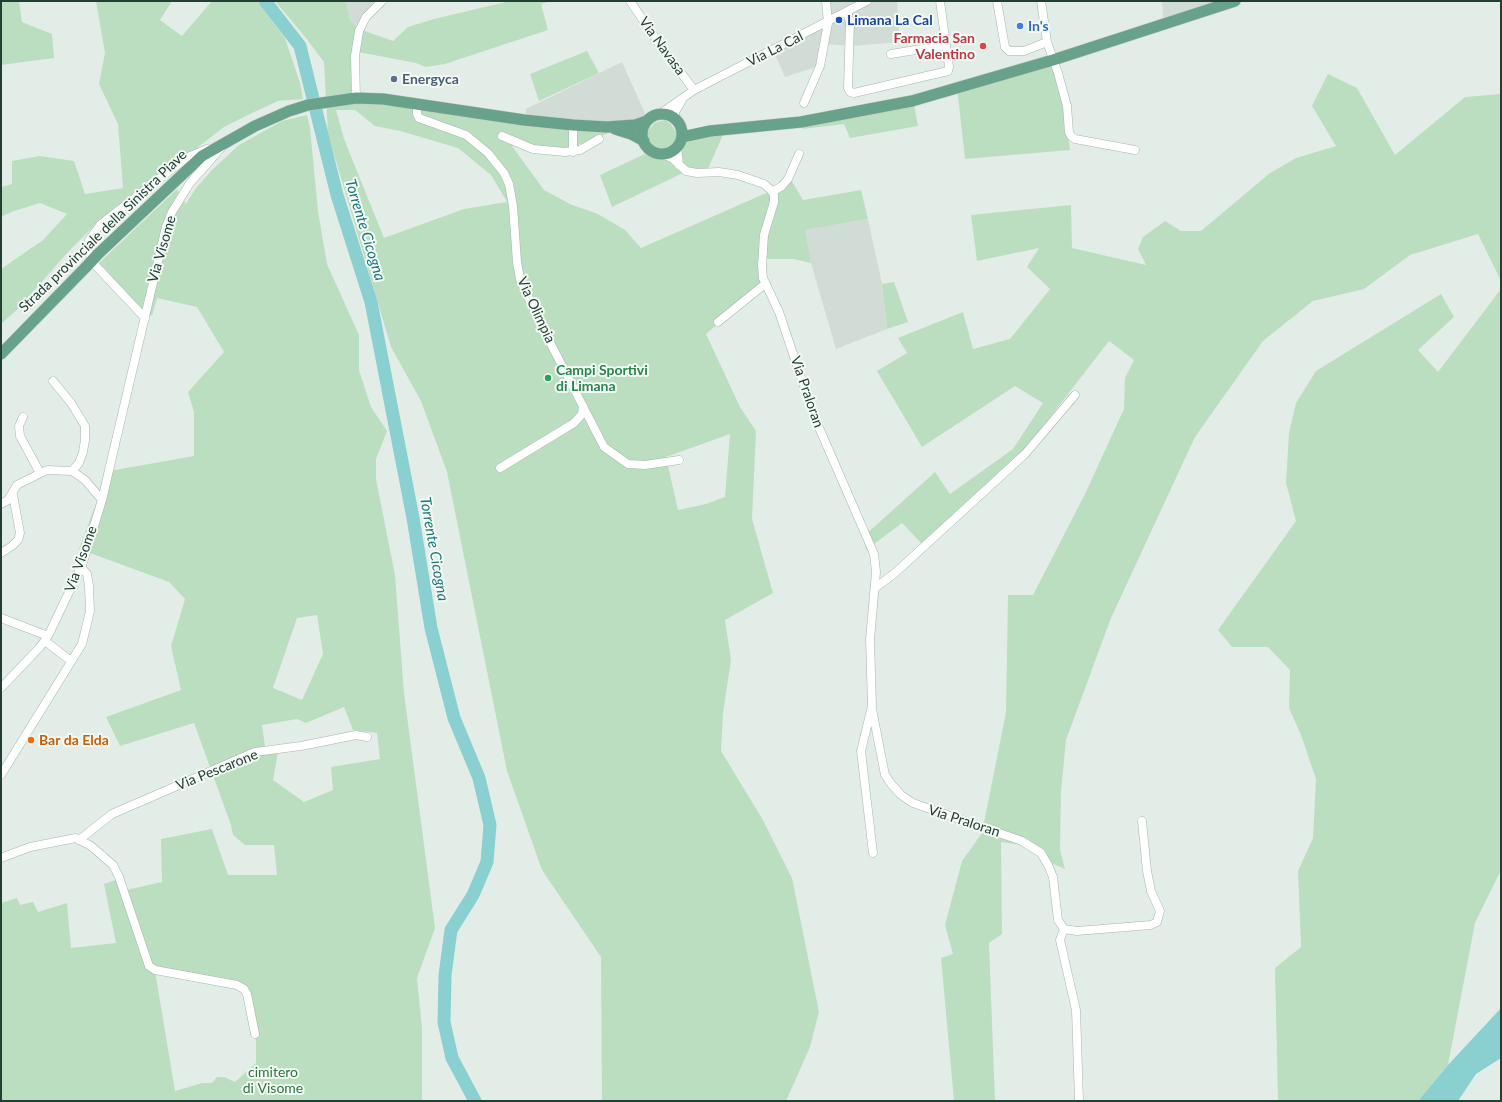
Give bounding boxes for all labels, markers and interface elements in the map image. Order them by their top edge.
place label: Limana La Cal [847,12,933,28]
street label: Via Navasa [635,14,689,78]
marker: Limana La Cal [834,15,844,25]
place label: In's [1028,18,1049,34]
marker: In's [1015,21,1025,31]
street label: Via La Cal [744,28,806,70]
place label: Farmacia San Valentino [893,30,975,62]
marker: Farmacia San Valentino [978,41,988,51]
place label: Energyca [402,71,459,87]
marker: Energyca [389,74,399,84]
street label: Strada provinciale della Sinistra Piave [16,146,190,316]
water label: Torrente Cicogna [341,177,389,283]
street label: Via Visome [144,213,180,285]
street label: Via Olimpia [513,274,559,346]
street label: Via Praloran [787,354,827,430]
place label: Campi Sportivi di Limana [556,362,648,394]
marker: Campi Sportivi di Limana [543,373,553,383]
water label: Torrente Cicogna [416,496,452,602]
street label: Via Visome [61,524,101,594]
place label: Bar da Elda [39,732,109,748]
marker: Bar da Elda [26,735,36,745]
street label: Via Pescarone [174,746,260,794]
street label: Via Praloran [926,801,1002,841]
park label: cimitero di Visome [243,1064,303,1096]

